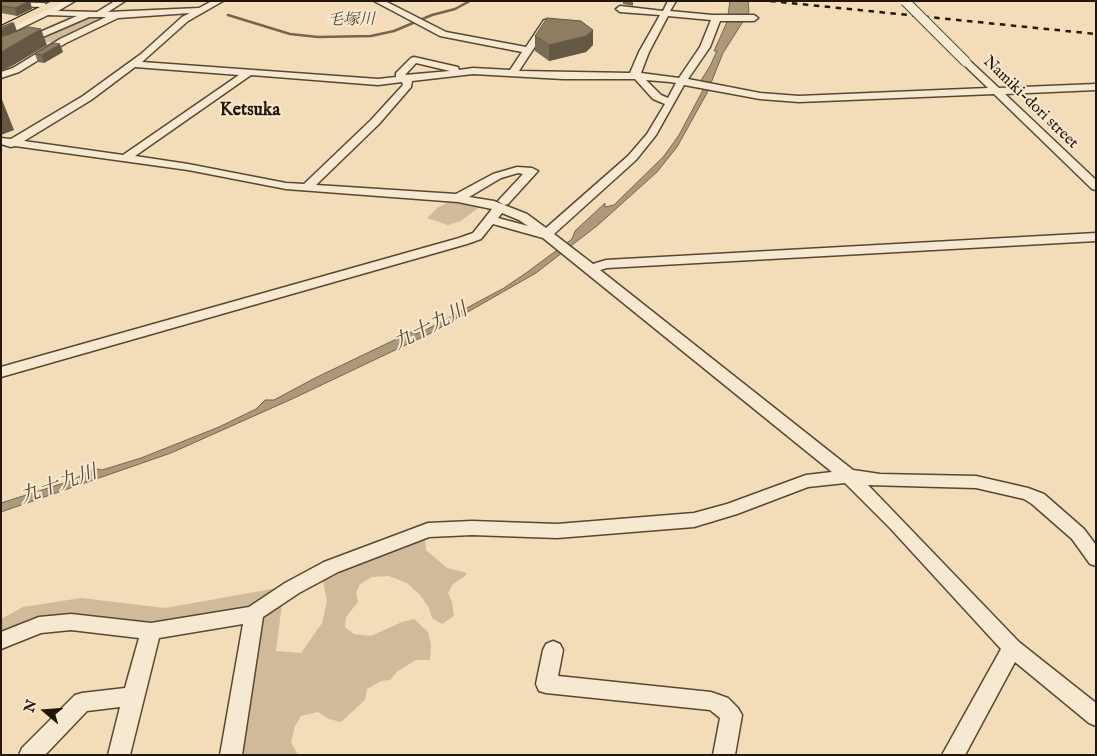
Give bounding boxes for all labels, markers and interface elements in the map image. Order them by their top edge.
water label: 毛塚川 [327,11,375,31]
street label: Namiki-dori street [978,53,1082,153]
district label: Ketsuka [220,100,280,122]
water label: 九十九川 [390,299,472,357]
water label: 九十九川 [17,462,101,510]
north arrow [20,686,70,736]
text: N [20,698,41,715]

